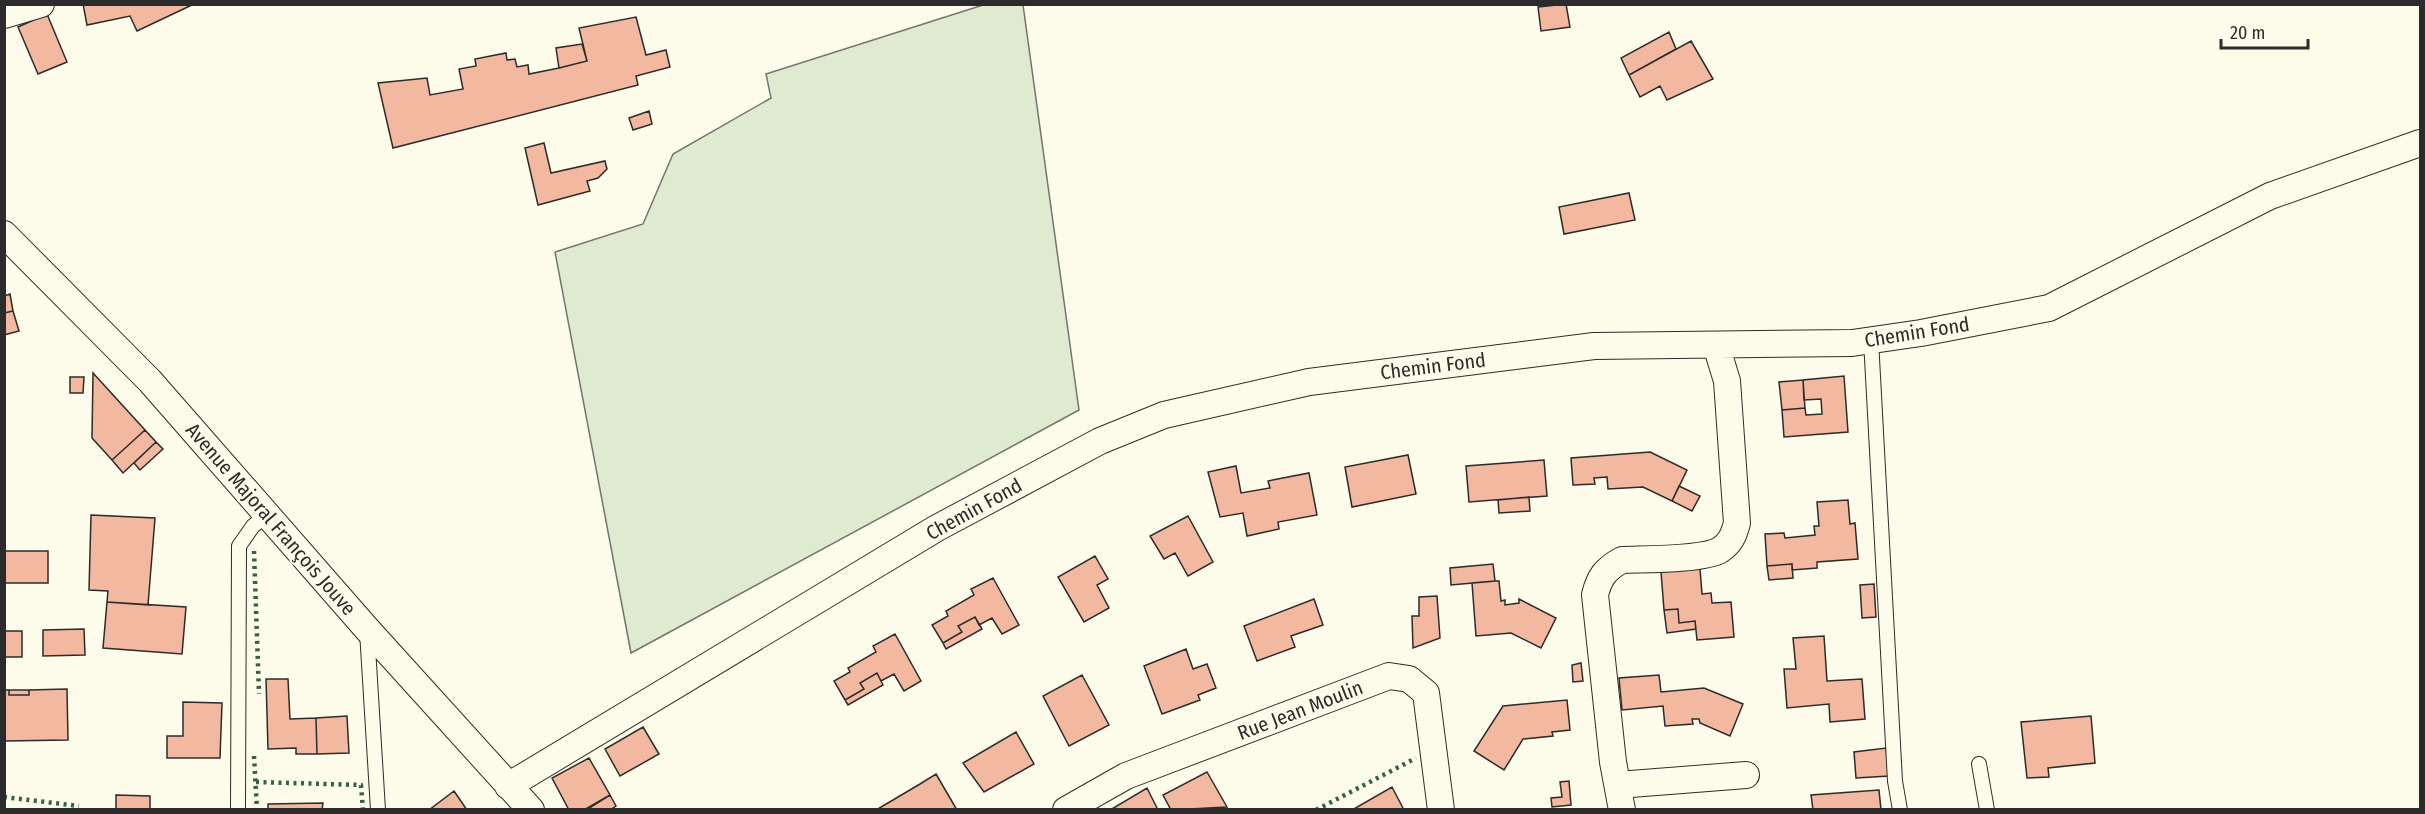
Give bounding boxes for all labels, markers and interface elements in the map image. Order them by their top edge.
scale bar [2221,12,2308,50]
text: 20 m [2230,22,2265,44]
street label: Chemin Fond [1863,312,1971,352]
street label: Chemin Fond [1379,348,1487,384]
street label: Avenue Majoral François Jouve [181,418,361,620]
street label: Chemin Fond [922,473,1026,545]
street label: Rue Jean Moulin [1234,675,1366,745]

